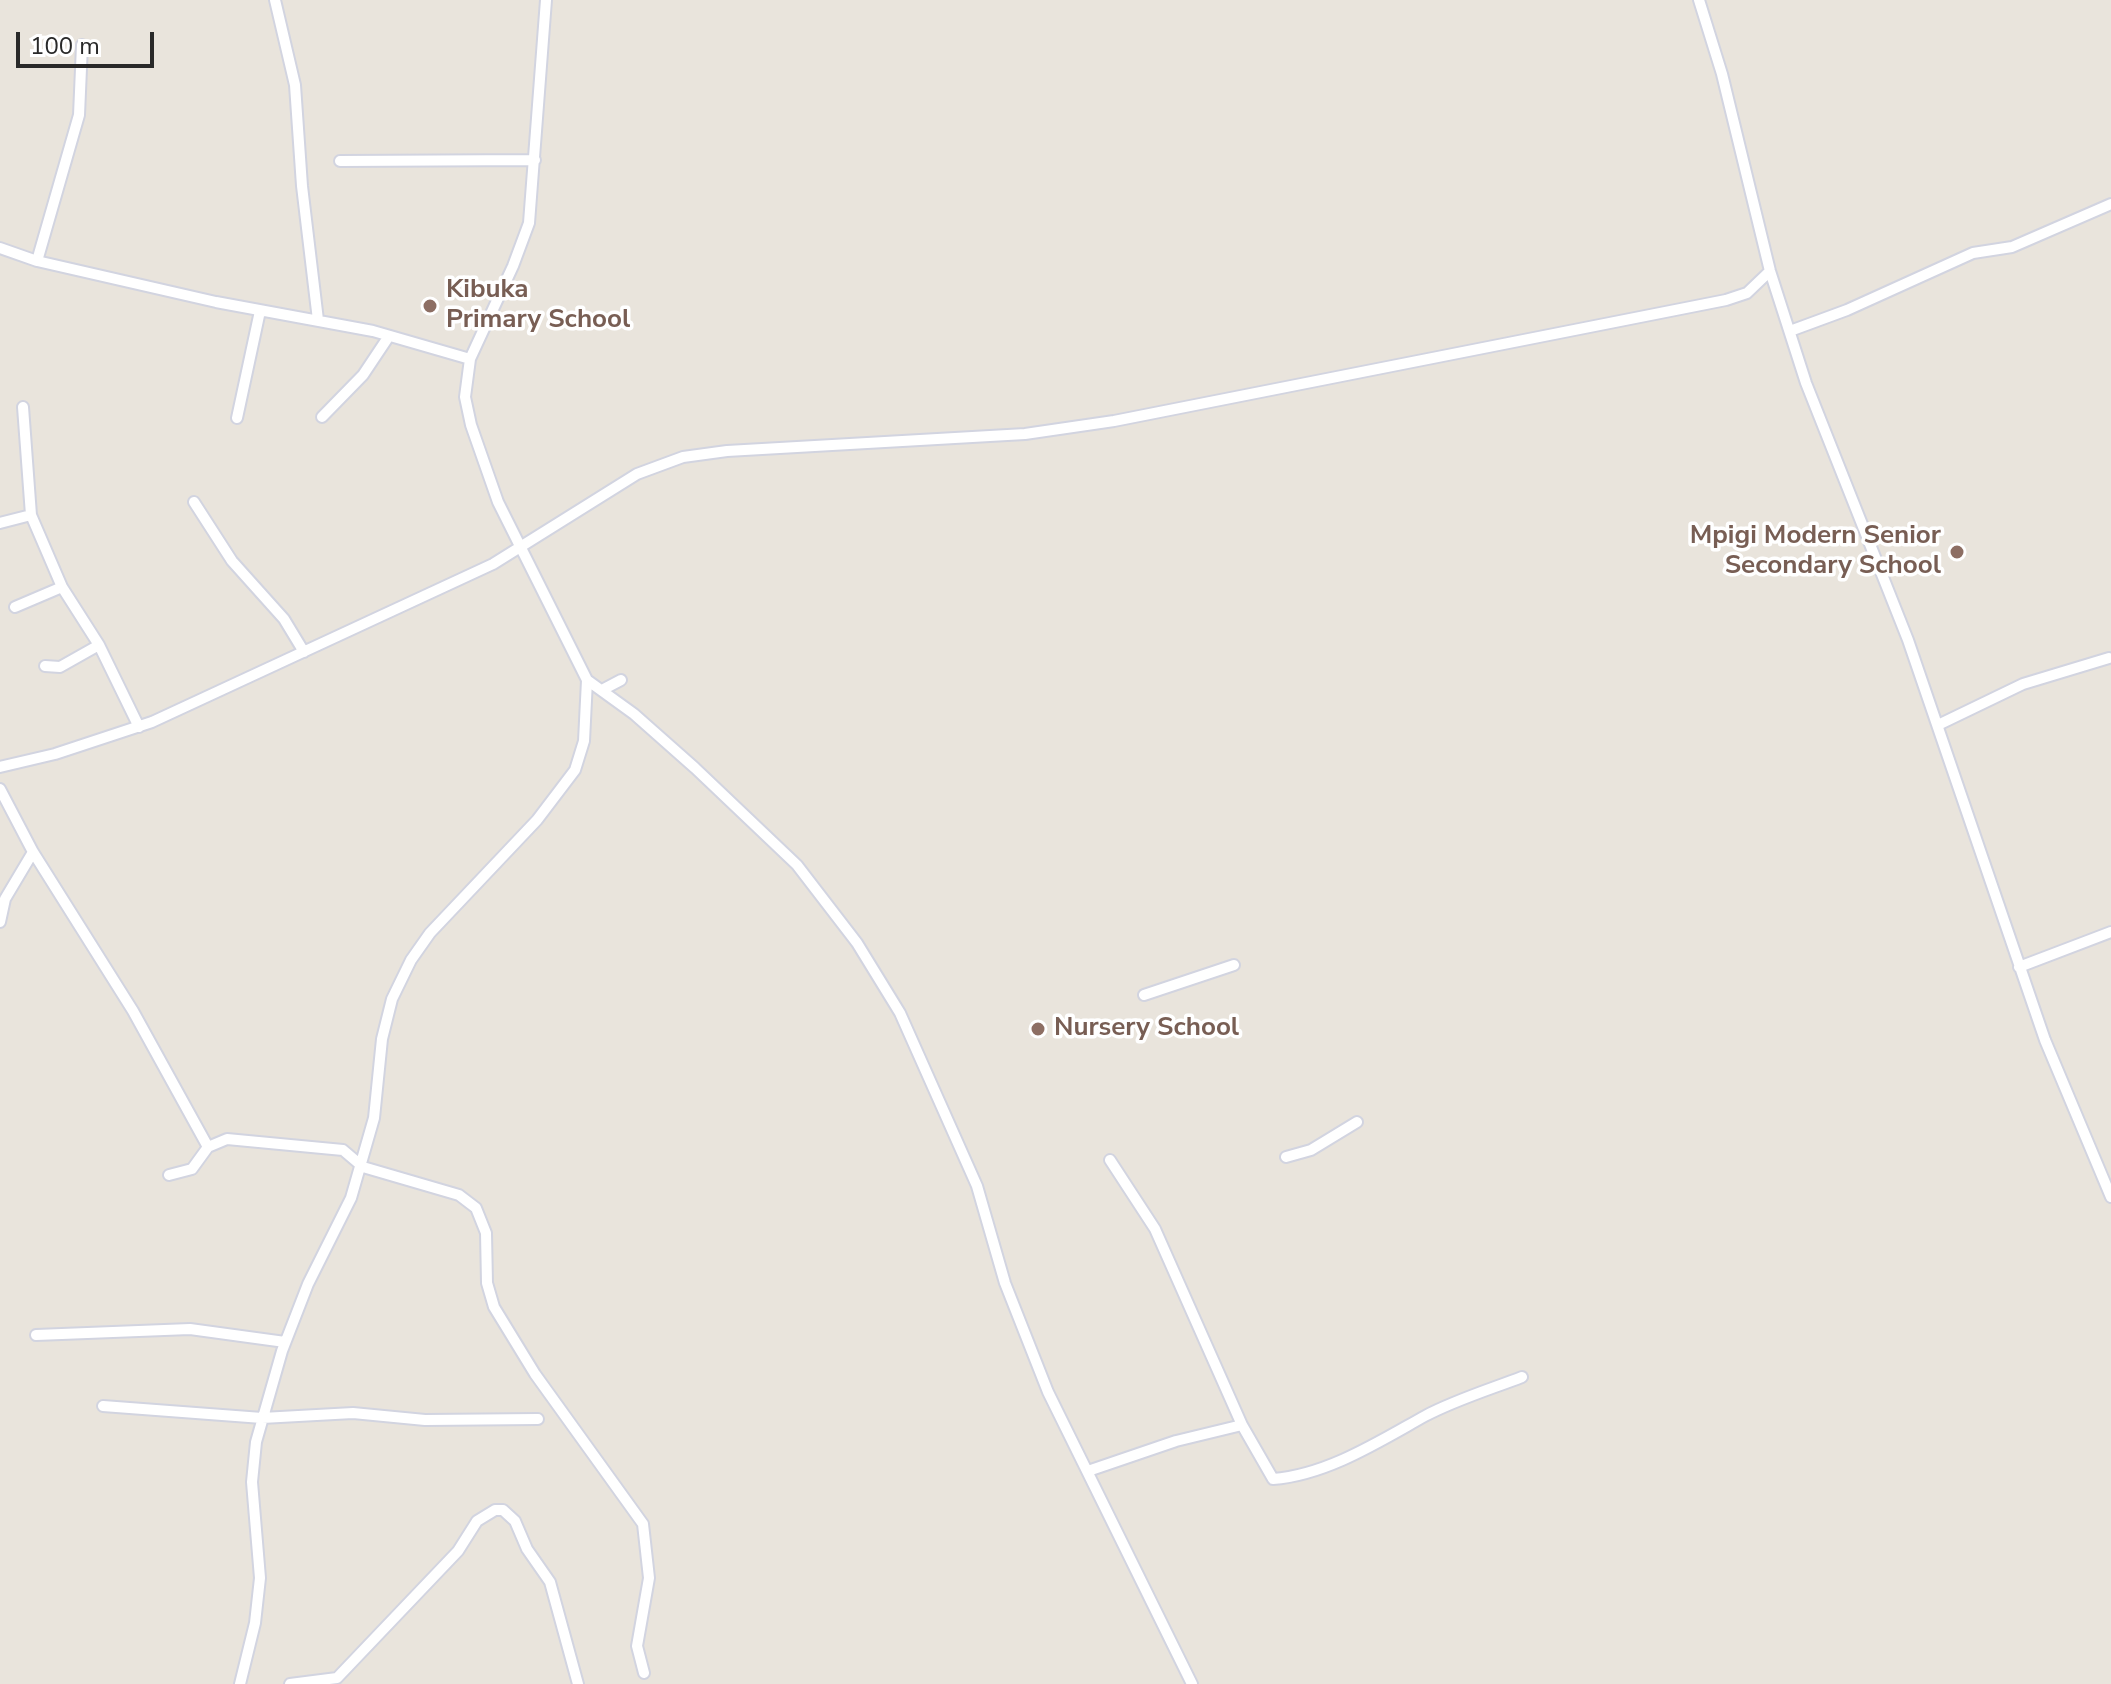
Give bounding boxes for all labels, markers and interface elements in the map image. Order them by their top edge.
scale bar [20,16,158,66]
text: 100 m [30,30,100,62]
place label: Kibuka Primary School [446,275,630,336]
marker: Kibuka Primary School [421,297,439,315]
place label: Mpigi Modern Senior Secondary School [1690,521,1941,582]
marker: Mpigi Modern Senior Secondary School [1948,543,1966,561]
place label: Nursery School [1054,1013,1239,1045]
marker: Nursery School [1029,1020,1047,1038]

